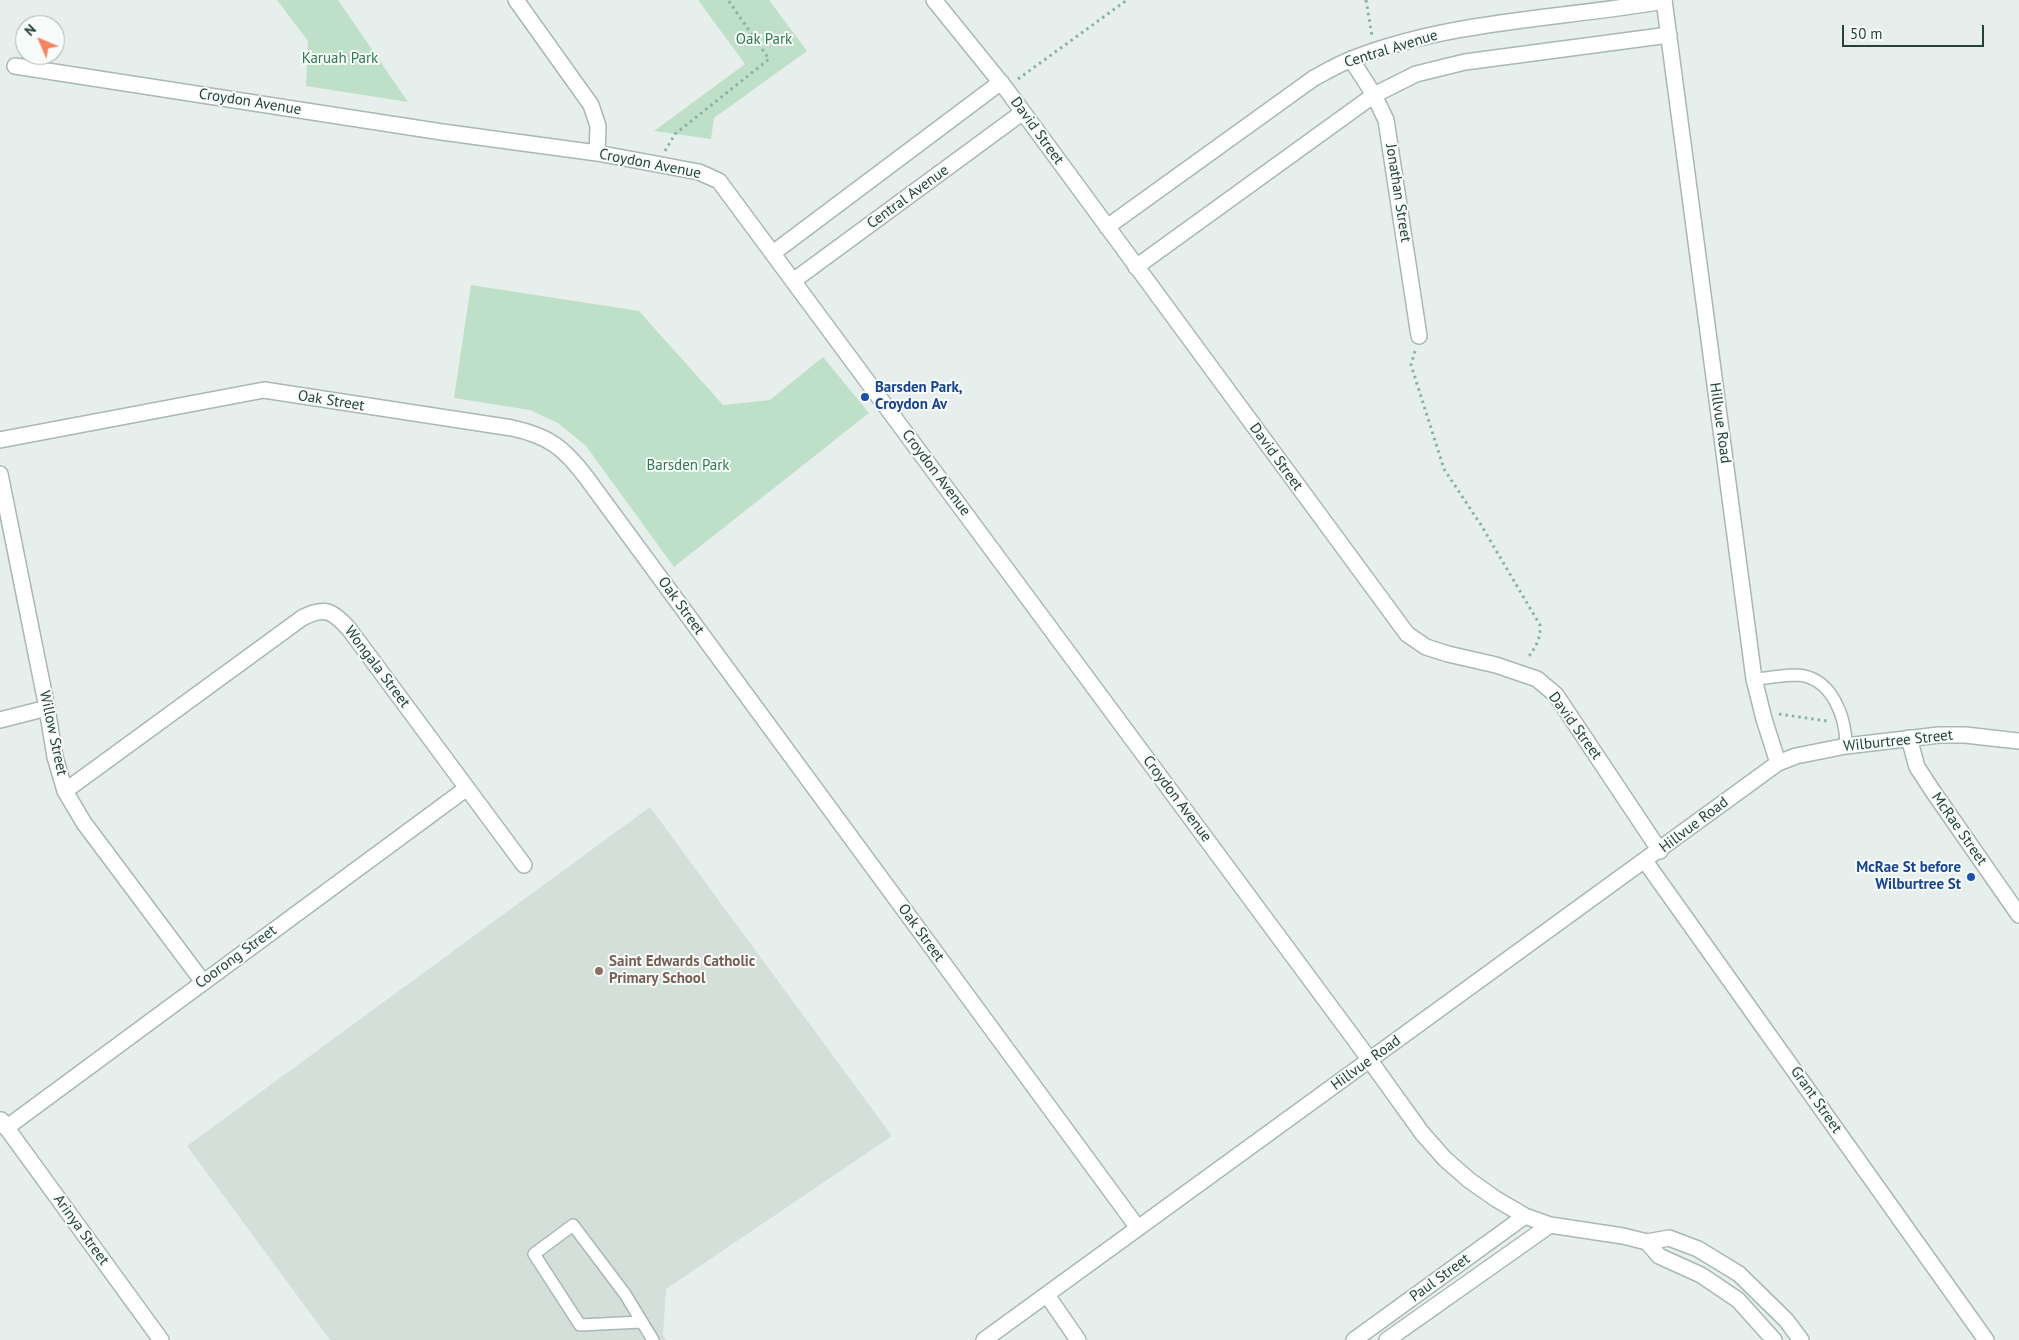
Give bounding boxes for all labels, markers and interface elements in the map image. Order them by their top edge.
north arrow [15,15,65,65]
scale bar [1844,15,1986,47]
text: N [20,20,40,40]
text: 50 m [1850,24,1883,43]
street label: Central Avenue [1342,26,1440,72]
park label: Oak Park [736,31,792,49]
park label: Karuah Park [302,50,378,68]
street label: Croydon Avenue [198,85,302,119]
street label: David Street [1007,94,1067,168]
street label: Jonathan Street [1381,143,1415,243]
street label: Croydon Avenue [598,145,702,183]
street label: Central Avenue [864,161,952,233]
place label: Barsden Park, Croydon Av [875,379,963,414]
street label: Hillvue Road [1705,381,1735,465]
street label: Oak Street [296,387,366,415]
marker: Barsden Park, Croydon Av [859,391,871,403]
street label: David Street [1246,420,1306,494]
street label: Croydon Avenue [898,426,974,520]
park label: Barsden Park [646,457,730,475]
street label: Oak Street [654,574,708,638]
street label: Wongala Street [340,623,414,711]
street label: Willow Street [35,689,71,777]
street label: David Street [1545,689,1605,763]
street label: Wilburtree Street [1842,726,1954,756]
street label: Croydon Avenue [1139,752,1215,846]
street label: McRae Street [1927,789,1991,869]
street label: Hillvue Road [1656,793,1732,857]
place label: McRae St before Wilburtree St [1856,859,1961,894]
marker: McRae St before Wilburtree St [1965,871,1977,883]
street label: Oak Street [894,901,948,965]
street label: Coorong Street [192,922,280,992]
place label: Saint Edwards Catholic Primary School [609,953,755,988]
marker: Saint Edwards Catholic Primary School [593,965,605,977]
street label: Hillvue Road [1328,1032,1404,1094]
street label: Grant Street [1786,1063,1846,1137]
street label: Arinya Street [49,1191,113,1269]
street label: Paul Street [1406,1250,1474,1306]

